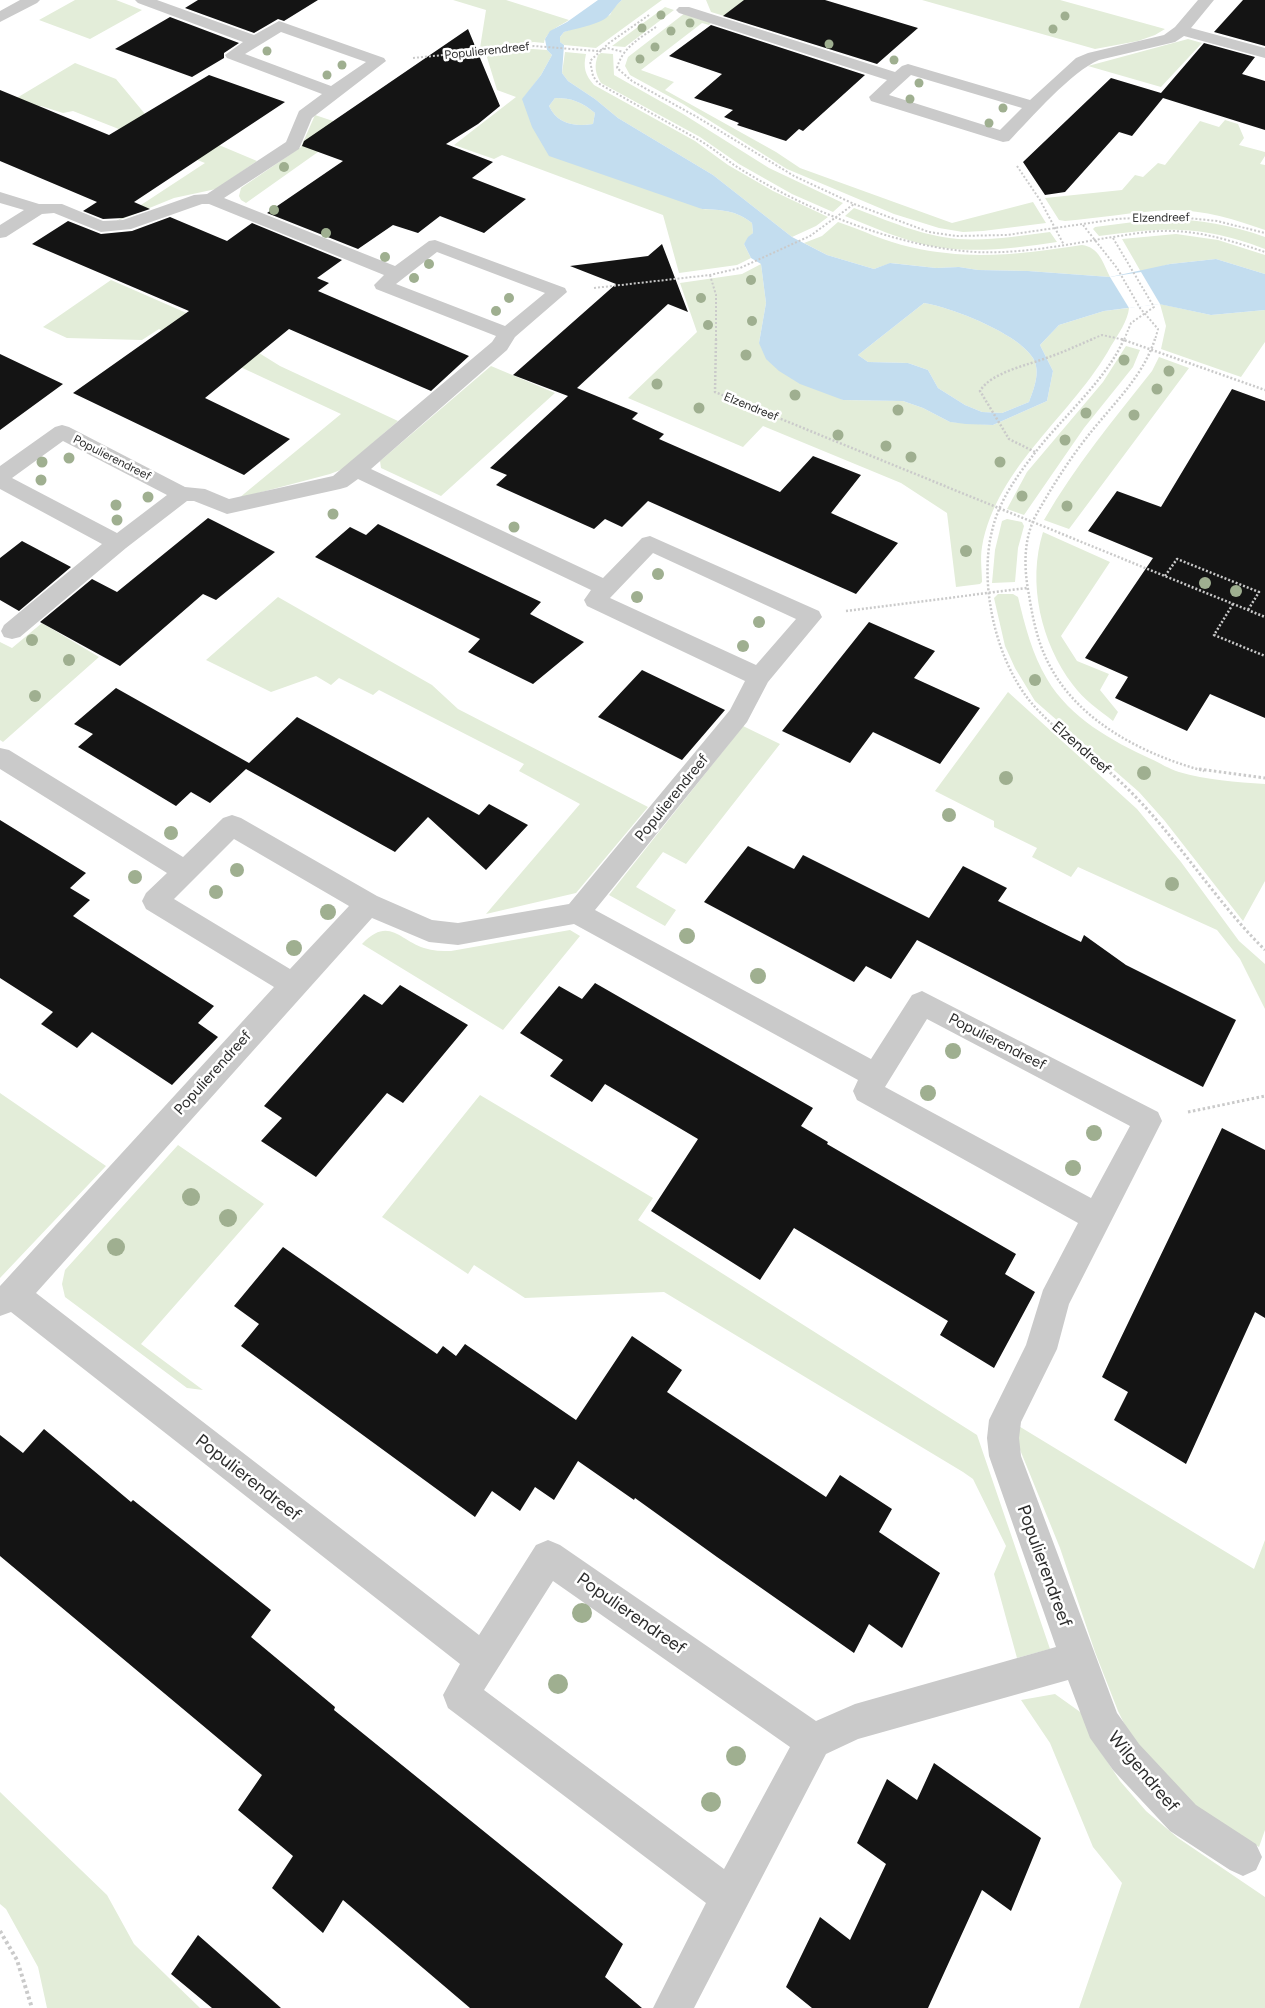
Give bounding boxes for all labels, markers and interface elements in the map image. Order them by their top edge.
street label: Populierendreef [444,39,530,63]
street label: Elzendreef [1132,210,1190,226]
street label: Elzendreef [722,390,780,424]
street label: Populierendreef [71,432,153,484]
street label: Elzendreef [1048,718,1114,778]
street label: Populierendreef [631,751,713,845]
street label: Populierendreef [945,1010,1049,1074]
street label: Populierendreef [171,1027,255,1119]
street label: Populierendreef [191,1430,305,1526]
street label: Populierendreef [1012,1502,1076,1630]
street label: Populierendreef [572,1568,690,1660]
street label: Wilgendreef [1103,1727,1183,1817]

